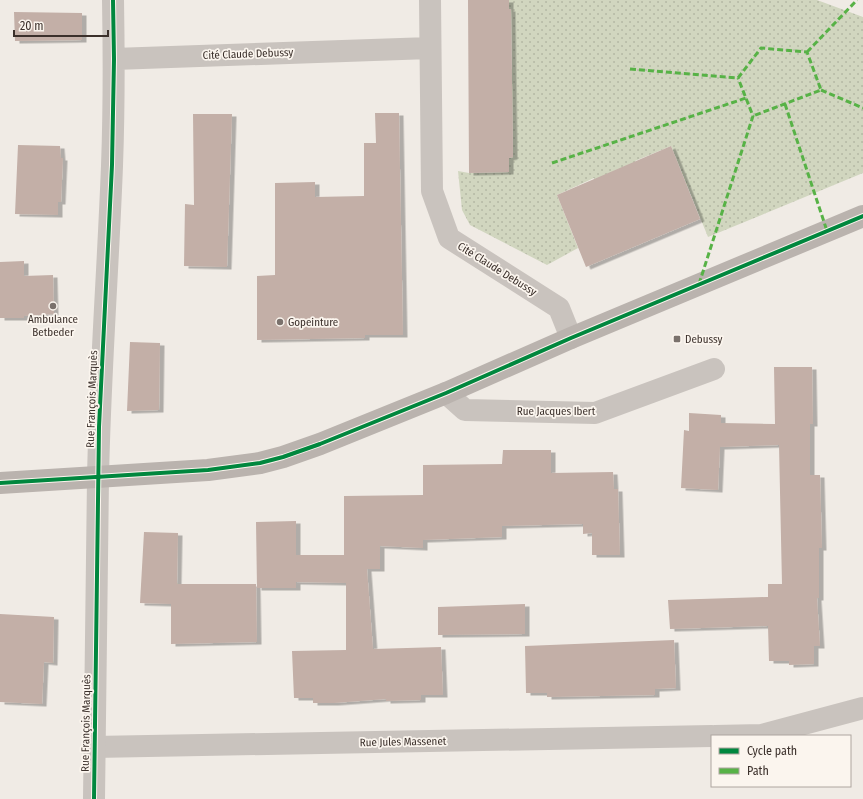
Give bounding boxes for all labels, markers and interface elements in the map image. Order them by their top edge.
scale bar [14,12,108,38]
text: 20 m [20,19,44,33]
street label: Cité Claude Debussy [202,46,294,62]
street label: Cité Claude Debussy [455,239,539,299]
marker: Ambulance Betbeder [48,301,58,311]
place label: Ambulance Betbeder [28,313,78,339]
place label: Gopeinture [288,316,338,329]
marker: Gopeinture [275,317,285,327]
place label: Debussy [685,333,723,346]
marker: Debussy [672,334,682,344]
street label: Rue François Marquès [84,350,100,448]
street label: Rue Jacques Ibert [517,405,596,418]
street label: Rue François Marquès [79,674,93,772]
street label: Rue Jules Massenet [360,735,447,749]
legend [711,735,851,787]
text: Cycle path [747,744,797,758]
text: Path [747,764,769,778]

